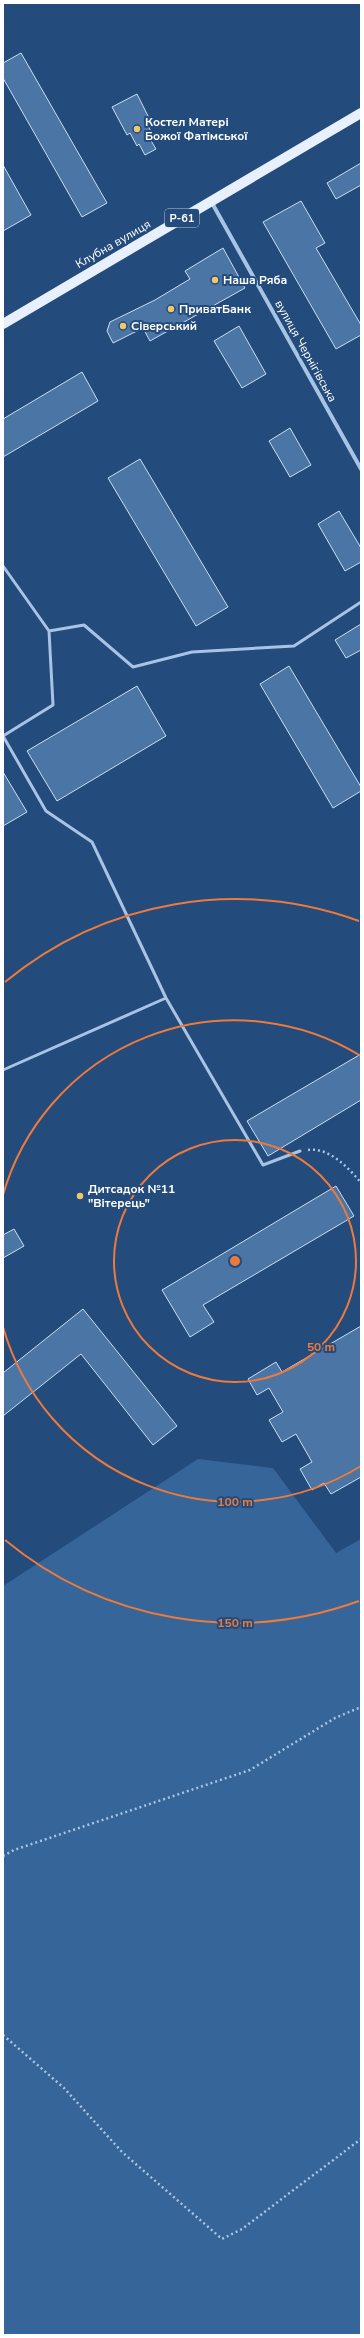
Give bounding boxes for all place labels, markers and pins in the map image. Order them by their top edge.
place label: Костел Матері Божої Фатімської [145,114,248,144]
marker: Костел Матері Божої Фатімської [132,124,142,134]
place label: Наша Ряба [223,272,287,288]
marker: Наша Ряба [210,275,220,285]
place label: ПриватБанк [179,301,251,317]
marker: ПриватБанк [166,304,176,314]
place label: Сіверський [131,318,197,334]
marker: Сіверський [118,321,128,331]
place label: Дитсадок №11 "Вітерець" [88,1181,175,1211]
marker: Дитсадок №11 "Вітерець" [75,1191,85,1201]
centre of rings [228,1254,242,1268]

